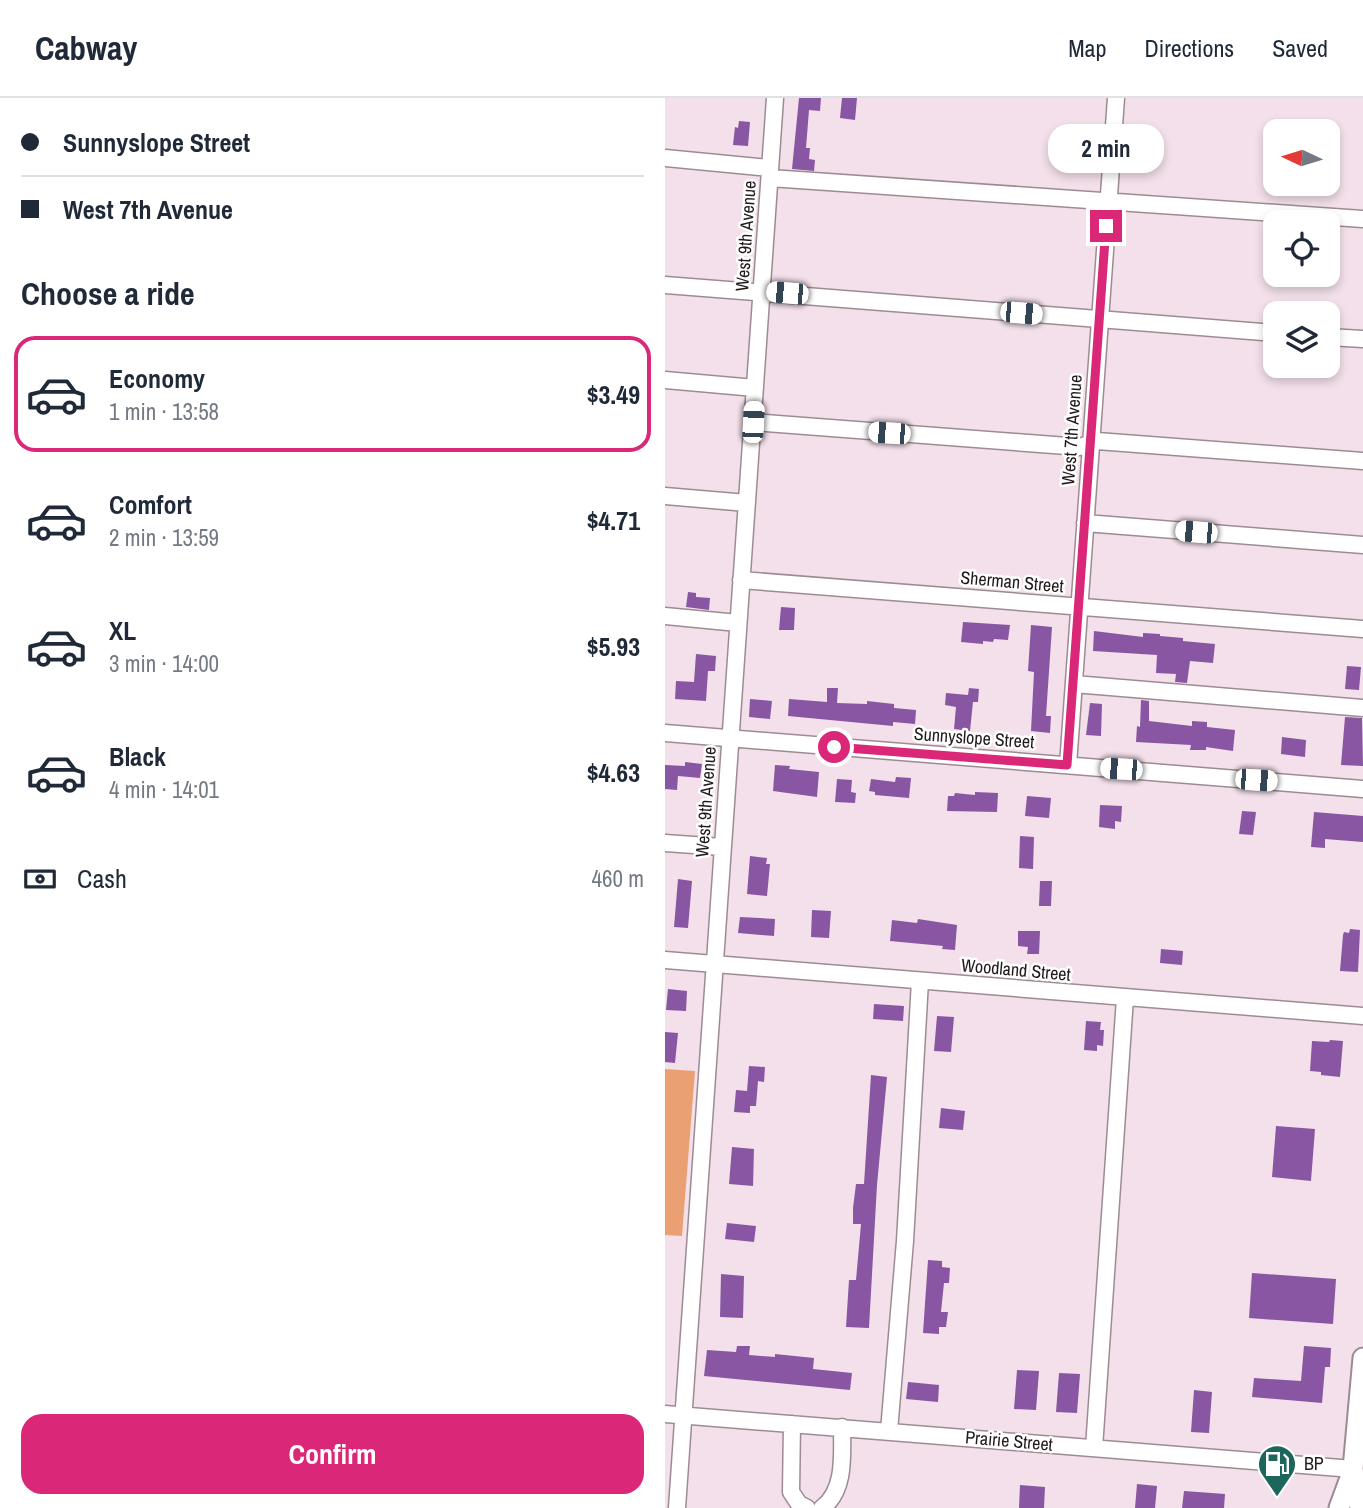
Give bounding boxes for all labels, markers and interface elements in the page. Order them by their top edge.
text: Cabway [35,26,137,70]
text: Map [1068,32,1106,64]
text: Directions [1144,32,1234,64]
text: Saved [1272,32,1328,64]
north arrow [1263,119,1341,196]
map controls [1263,119,1340,378]
callout: 2 min [1048,124,1164,174]
text: Sunnyslope Street [63,125,250,160]
text: 2 min [1081,133,1131,164]
street label: West 9th Avenue [729,180,762,292]
text: West 7th Avenue [63,192,233,227]
route end [1090,210,1122,242]
button: locate [1263,210,1340,287]
text: Choose a ride [21,272,195,315]
car [766,281,809,305]
car [1000,301,1043,325]
button: layers [1263,301,1340,378]
text: Economy [109,361,205,396]
icon: car [25,363,88,426]
street label: West 7th Avenue [1055,374,1088,486]
text: $3.49 [587,377,640,412]
text: 1 min · 13:58 [109,396,219,427]
car [742,400,765,444]
car [868,421,911,445]
text: Comfort [109,487,192,522]
icon: car [25,489,88,552]
text: $4.71 [587,503,640,538]
car [1175,520,1218,544]
text: 2 min · 13:59 [109,522,219,553]
street label: Sherman Street [959,565,1065,598]
text: XL [109,613,136,648]
icon: car [25,615,88,678]
text: $5.93 [587,629,640,664]
text: 3 min · 14:00 [109,648,219,679]
street label: Sunnyslope Street [913,721,1035,754]
route start [818,731,850,763]
text: Black [109,739,166,774]
icon: car [25,741,88,804]
street label: West 9th Avenue [689,746,722,858]
text: $4.63 [587,755,640,790]
car [1100,757,1143,781]
car [1235,768,1278,792]
text: 4 min · 14:01 [109,774,219,805]
icon: cash [21,860,59,898]
text: Cash [77,861,127,896]
text: 460 m [592,863,644,894]
street label: Woodland Street [960,952,1072,987]
button: Confirm [21,1414,644,1494]
street label: Prairie Street [964,1424,1054,1457]
fuel station icon: BP [1256,1443,1298,1498]
place label: BP [1304,1451,1324,1476]

